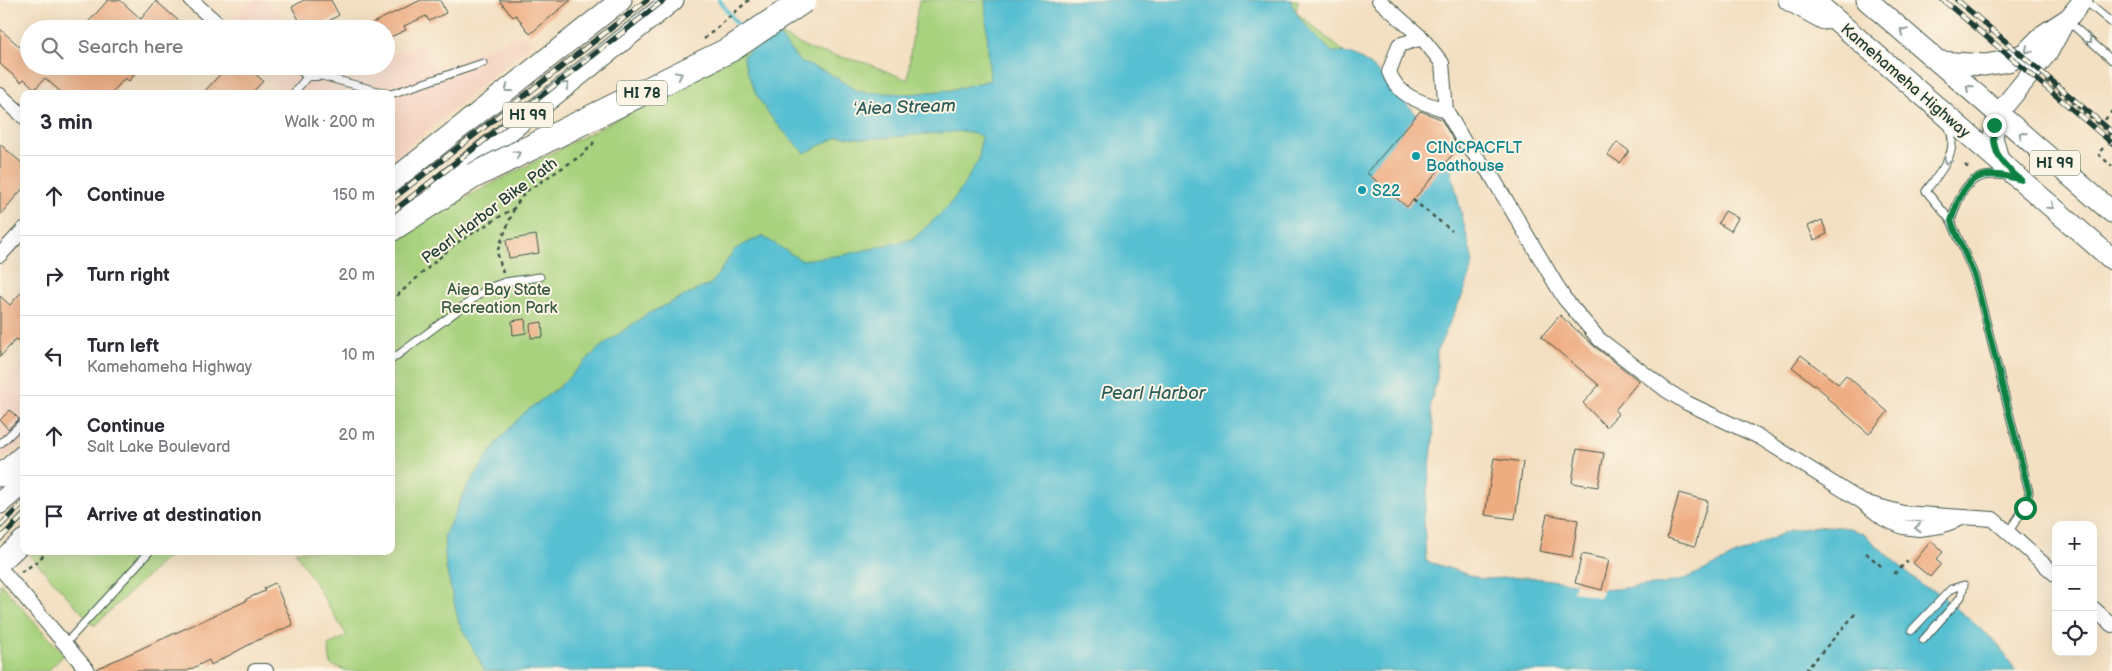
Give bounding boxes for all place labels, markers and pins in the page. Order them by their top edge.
place label: CINCPACFLT Boathouse [1426,139,1523,176]
marker: CINCPACFLT Boathouse [1410,150,1422,162]
place label: S22 [1372,182,1401,201]
marker: S22 [1356,184,1368,196]

